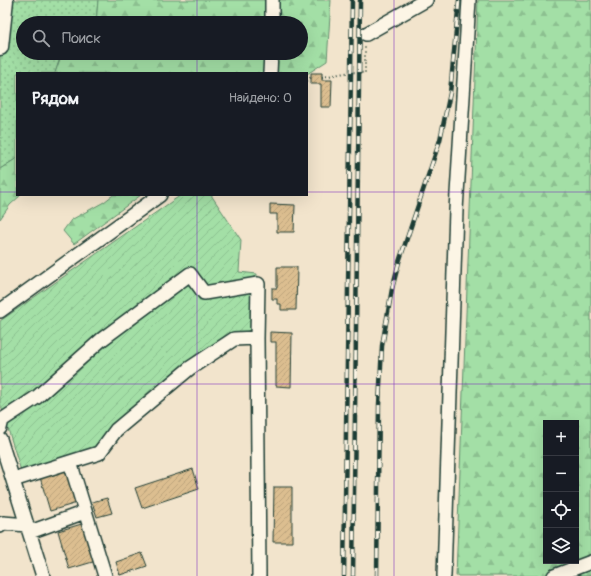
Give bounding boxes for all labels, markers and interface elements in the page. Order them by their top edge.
search box [16,16,308,60]
icon: search [30,27,52,49]
text: Поиск [62,29,101,48]
text: Рядом [32,88,79,109]
text: Найдено: 0 [229,90,292,106]
map controls [543,420,579,564]
button: + [543,420,579,456]
button: − [543,456,579,492]
button: locate [543,492,579,528]
button: layers [543,528,579,564]

